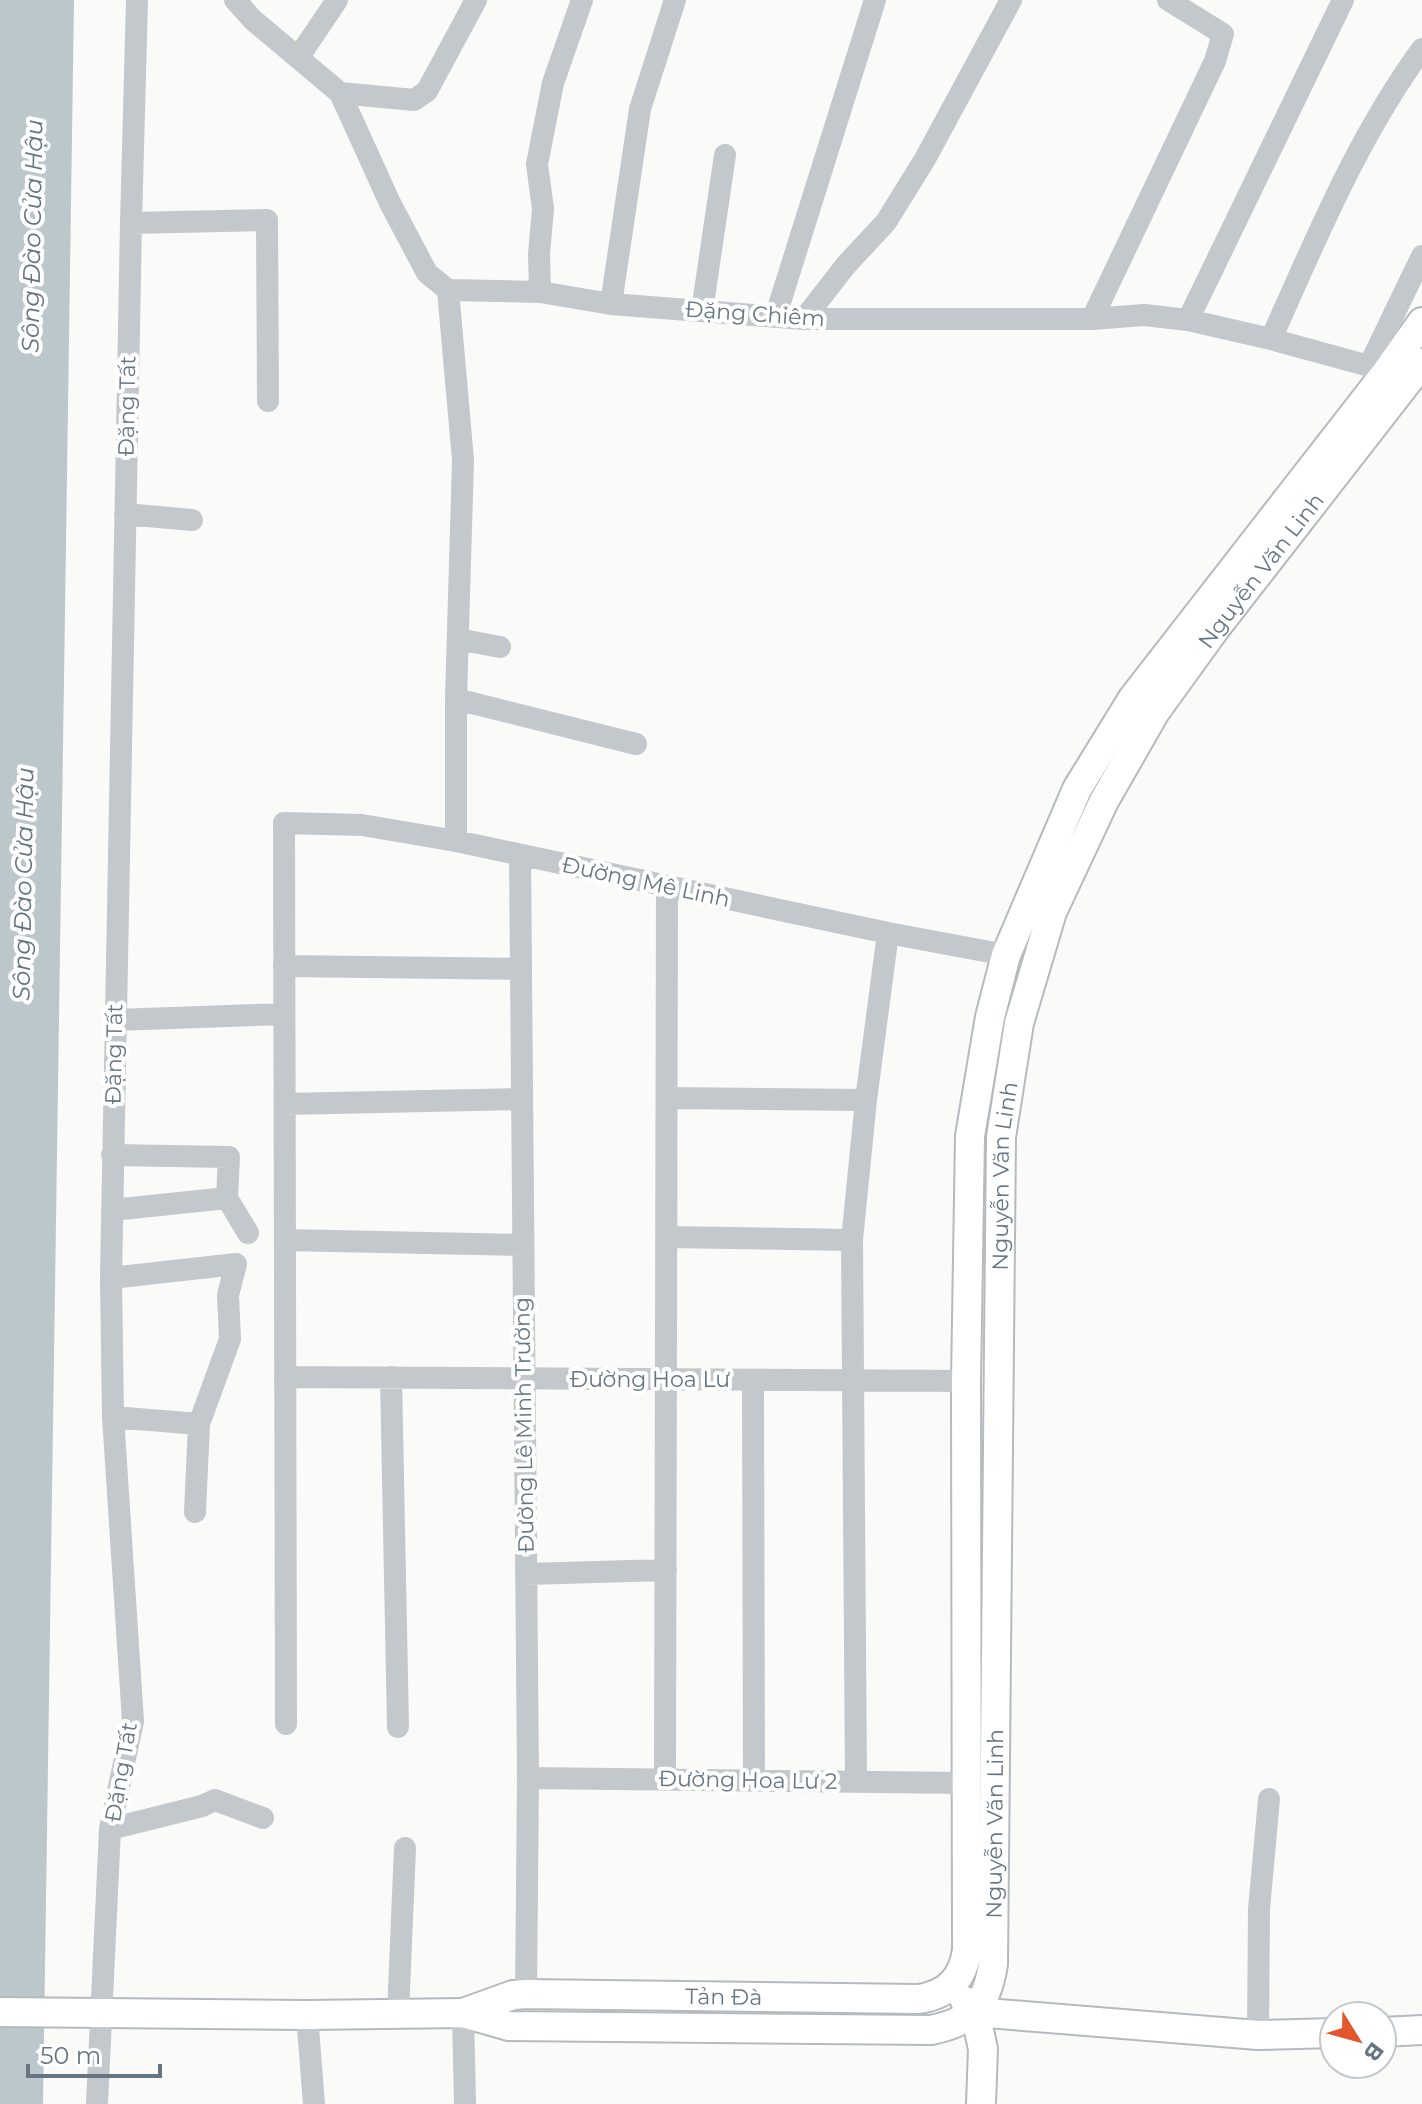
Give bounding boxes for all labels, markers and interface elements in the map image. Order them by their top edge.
water label: Sông Đào Cửa Hậu [15,119,49,353]
street label: Đặng Chiêm [684,296,826,332]
street label: Đặng Tất [113,355,141,457]
street label: Nguyễn Văn Linh [1192,487,1330,653]
water label: Sông Đào Cửa Hậu [6,767,40,1001]
street label: Đường Mê Linh [560,851,732,913]
street label: Đặng Tất [100,1003,128,1105]
street label: Nguyễn Văn Linh [986,1080,1023,1271]
street label: Đường Lê Minh Trường [508,1297,540,1553]
street label: Đường Hoa Lư [570,1366,730,1393]
street label: Đặng Tất [99,1720,143,1824]
street label: Nguyễn Văn Linh [980,1729,1009,1919]
street label: Đường Hoa Lư 2 [658,1765,838,1795]
street label: Tản Đà [685,1983,762,2011]
north arrow [1318,2000,1398,2080]
scale bar [28,2028,160,2078]
text: B [1358,2037,1389,2067]
text: 50 m [40,2041,101,2070]

